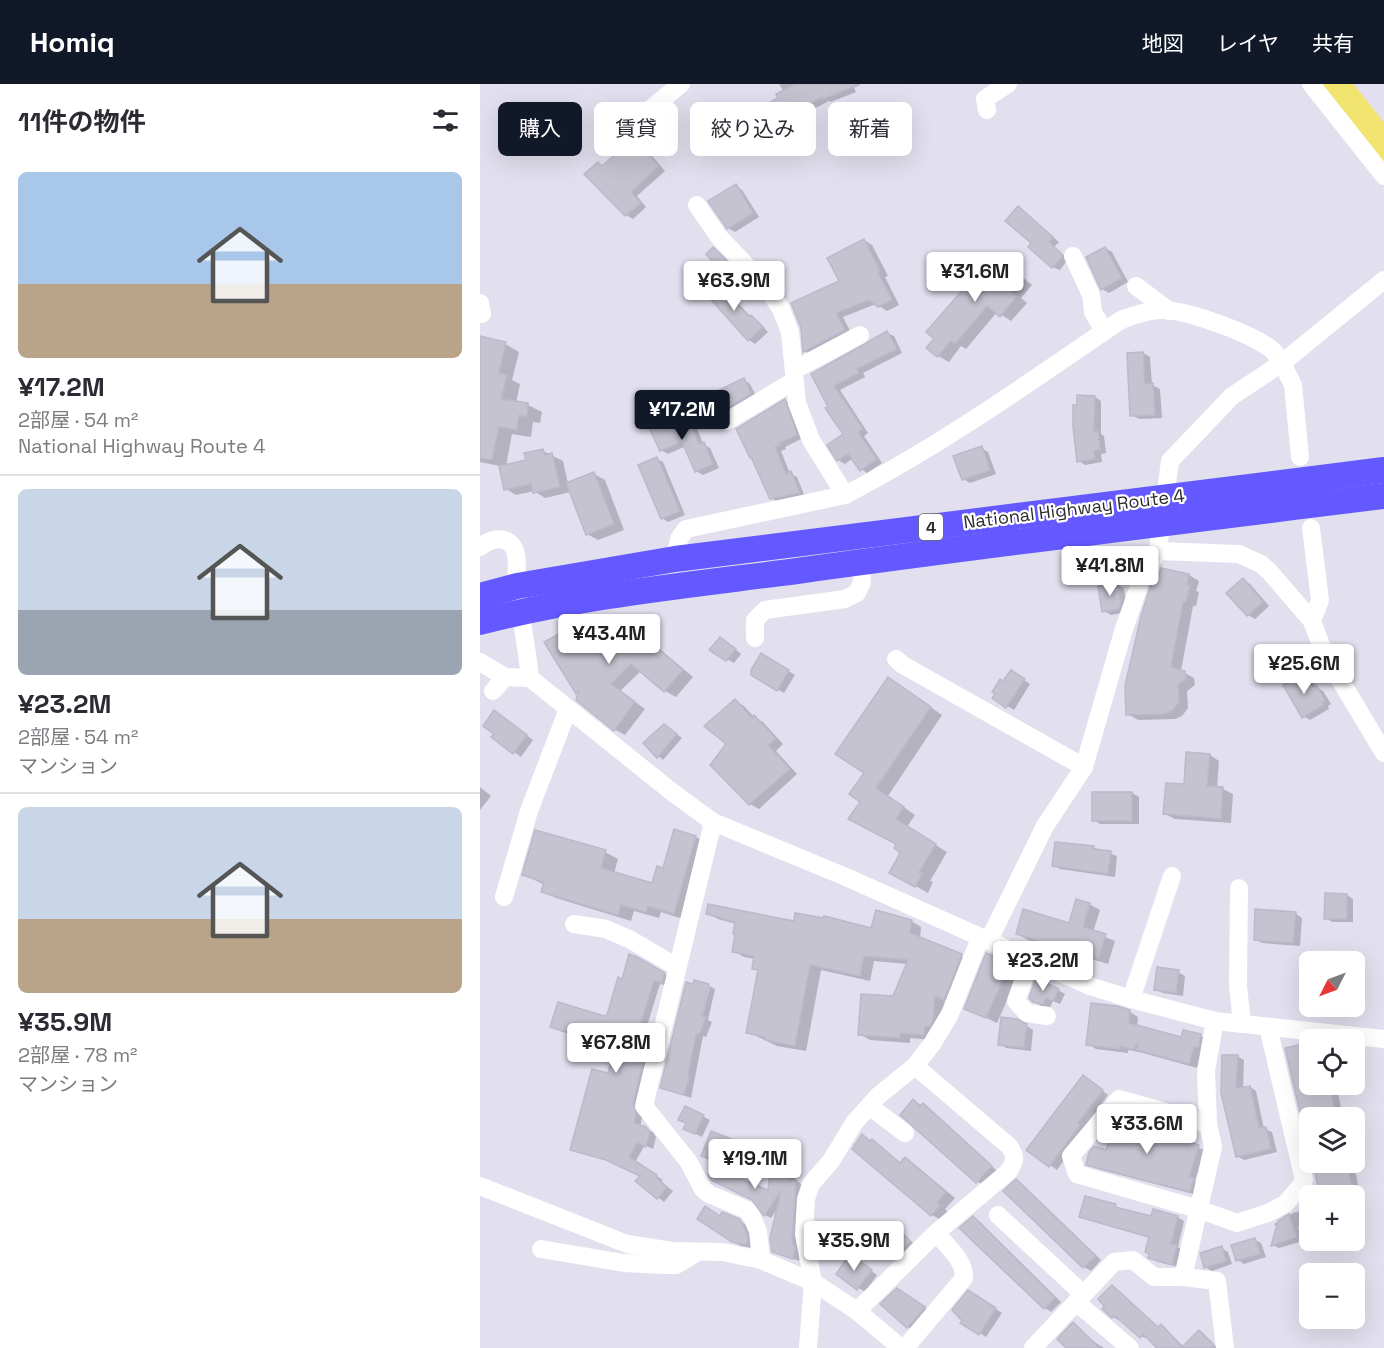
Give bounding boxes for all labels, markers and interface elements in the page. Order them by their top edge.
text: Homiq [30,24,115,60]
text: 地図 [1142,30,1184,57]
text: レイヤ [1217,30,1279,57]
text: 共有 [1312,30,1354,57]
chip: 購入 [498,102,582,156]
chip: 賃貸 [594,102,678,156]
chip: 絞り込み [690,102,816,156]
chip: 新着 [828,102,912,156]
icon: filters [429,104,462,137]
text: 11件の物件 [18,105,146,139]
icon: home [186,211,294,319]
pin: ¥31.6M [926,252,1024,303]
text: ¥31.6M [941,258,1010,284]
pin: ¥63.9M [685,261,783,312]
text: ¥63.9M [698,267,770,293]
text: ¥17.2M [18,370,105,404]
pin: ¥17.2M [633,390,731,441]
text: ¥17.2M [649,396,715,422]
text: 2部屋 · 54 m² [18,407,138,433]
text: National Highway Route 4 [18,433,265,459]
street label: National Highway Route 4 [962,484,1186,533]
road number: 4 [919,514,943,540]
icon: home [186,528,294,636]
pin: ¥41.8M [1061,546,1159,597]
text: ¥41.8M [1076,552,1145,578]
pin: ¥43.4M [560,614,658,665]
text: ¥43.4M [572,620,646,646]
pin: ¥25.6M [1255,644,1353,695]
text: ¥25.6M [1268,650,1340,676]
text: ¥23.2M [18,687,112,721]
text: 2部屋 · 54 m² [18,724,138,750]
text: マンション [18,753,118,779]
icon: home [186,846,294,954]
pin: ¥23.2M [994,941,1092,992]
text: ¥23.2M [1007,947,1079,973]
north arrow [1299,951,1365,1017]
map controls [1299,951,1365,1329]
text: ¥35.9M [18,1005,112,1039]
pin: ¥67.8M [567,1023,665,1074]
text: ¥67.8M [581,1029,651,1055]
button: locate [1299,1029,1365,1095]
text: 2部屋 · 78 m² [18,1042,137,1068]
text: マンション [18,1071,118,1097]
pin: ¥33.6M [1098,1104,1196,1155]
button: layers [1299,1107,1365,1173]
text: ¥33.6M [1111,1110,1183,1136]
pin: ¥19.1M [706,1139,804,1190]
text: ¥19.1M [722,1145,788,1171]
button: + [1299,1185,1365,1251]
pin: ¥35.9M [805,1221,903,1272]
text: ¥35.9M [818,1227,890,1253]
button: − [1299,1263,1365,1329]

